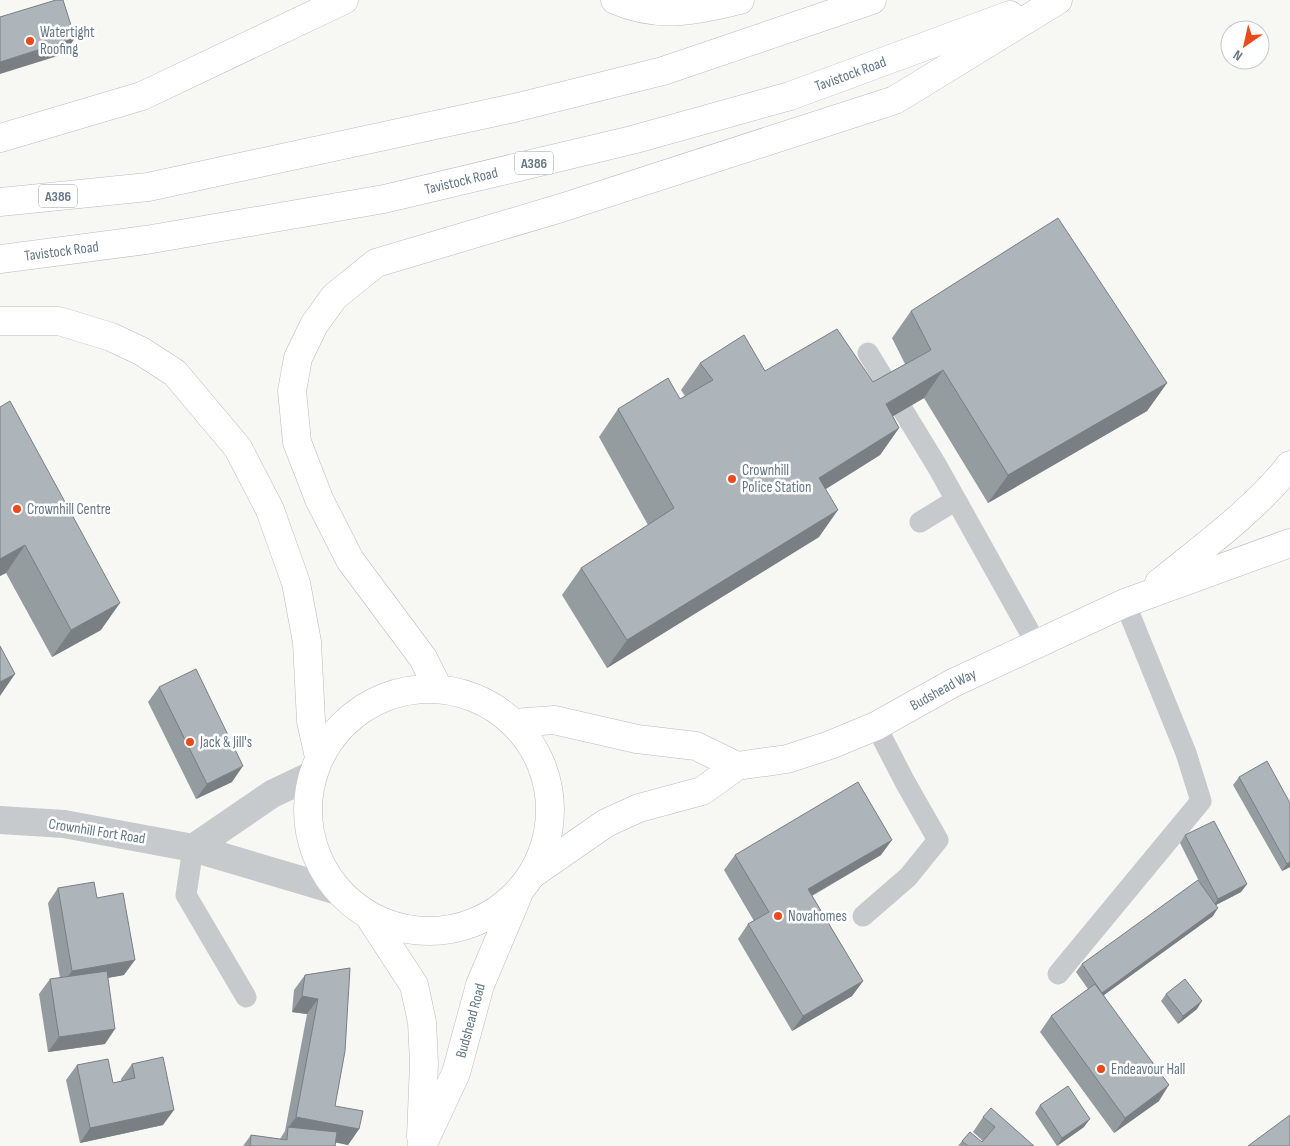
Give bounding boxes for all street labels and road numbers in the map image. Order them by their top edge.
street label: Tavistock Road [812,52,889,96]
road number: A386 [515,152,553,174]
street label: Tavistock Road [423,163,500,199]
road number: A386 [39,185,77,208]
street label: Tavistock Road [23,237,100,266]
street label: Budshead Way [907,664,979,715]
street label: Crownhill Fort Road [47,814,147,849]
street label: Budshead Road [452,981,490,1060]

